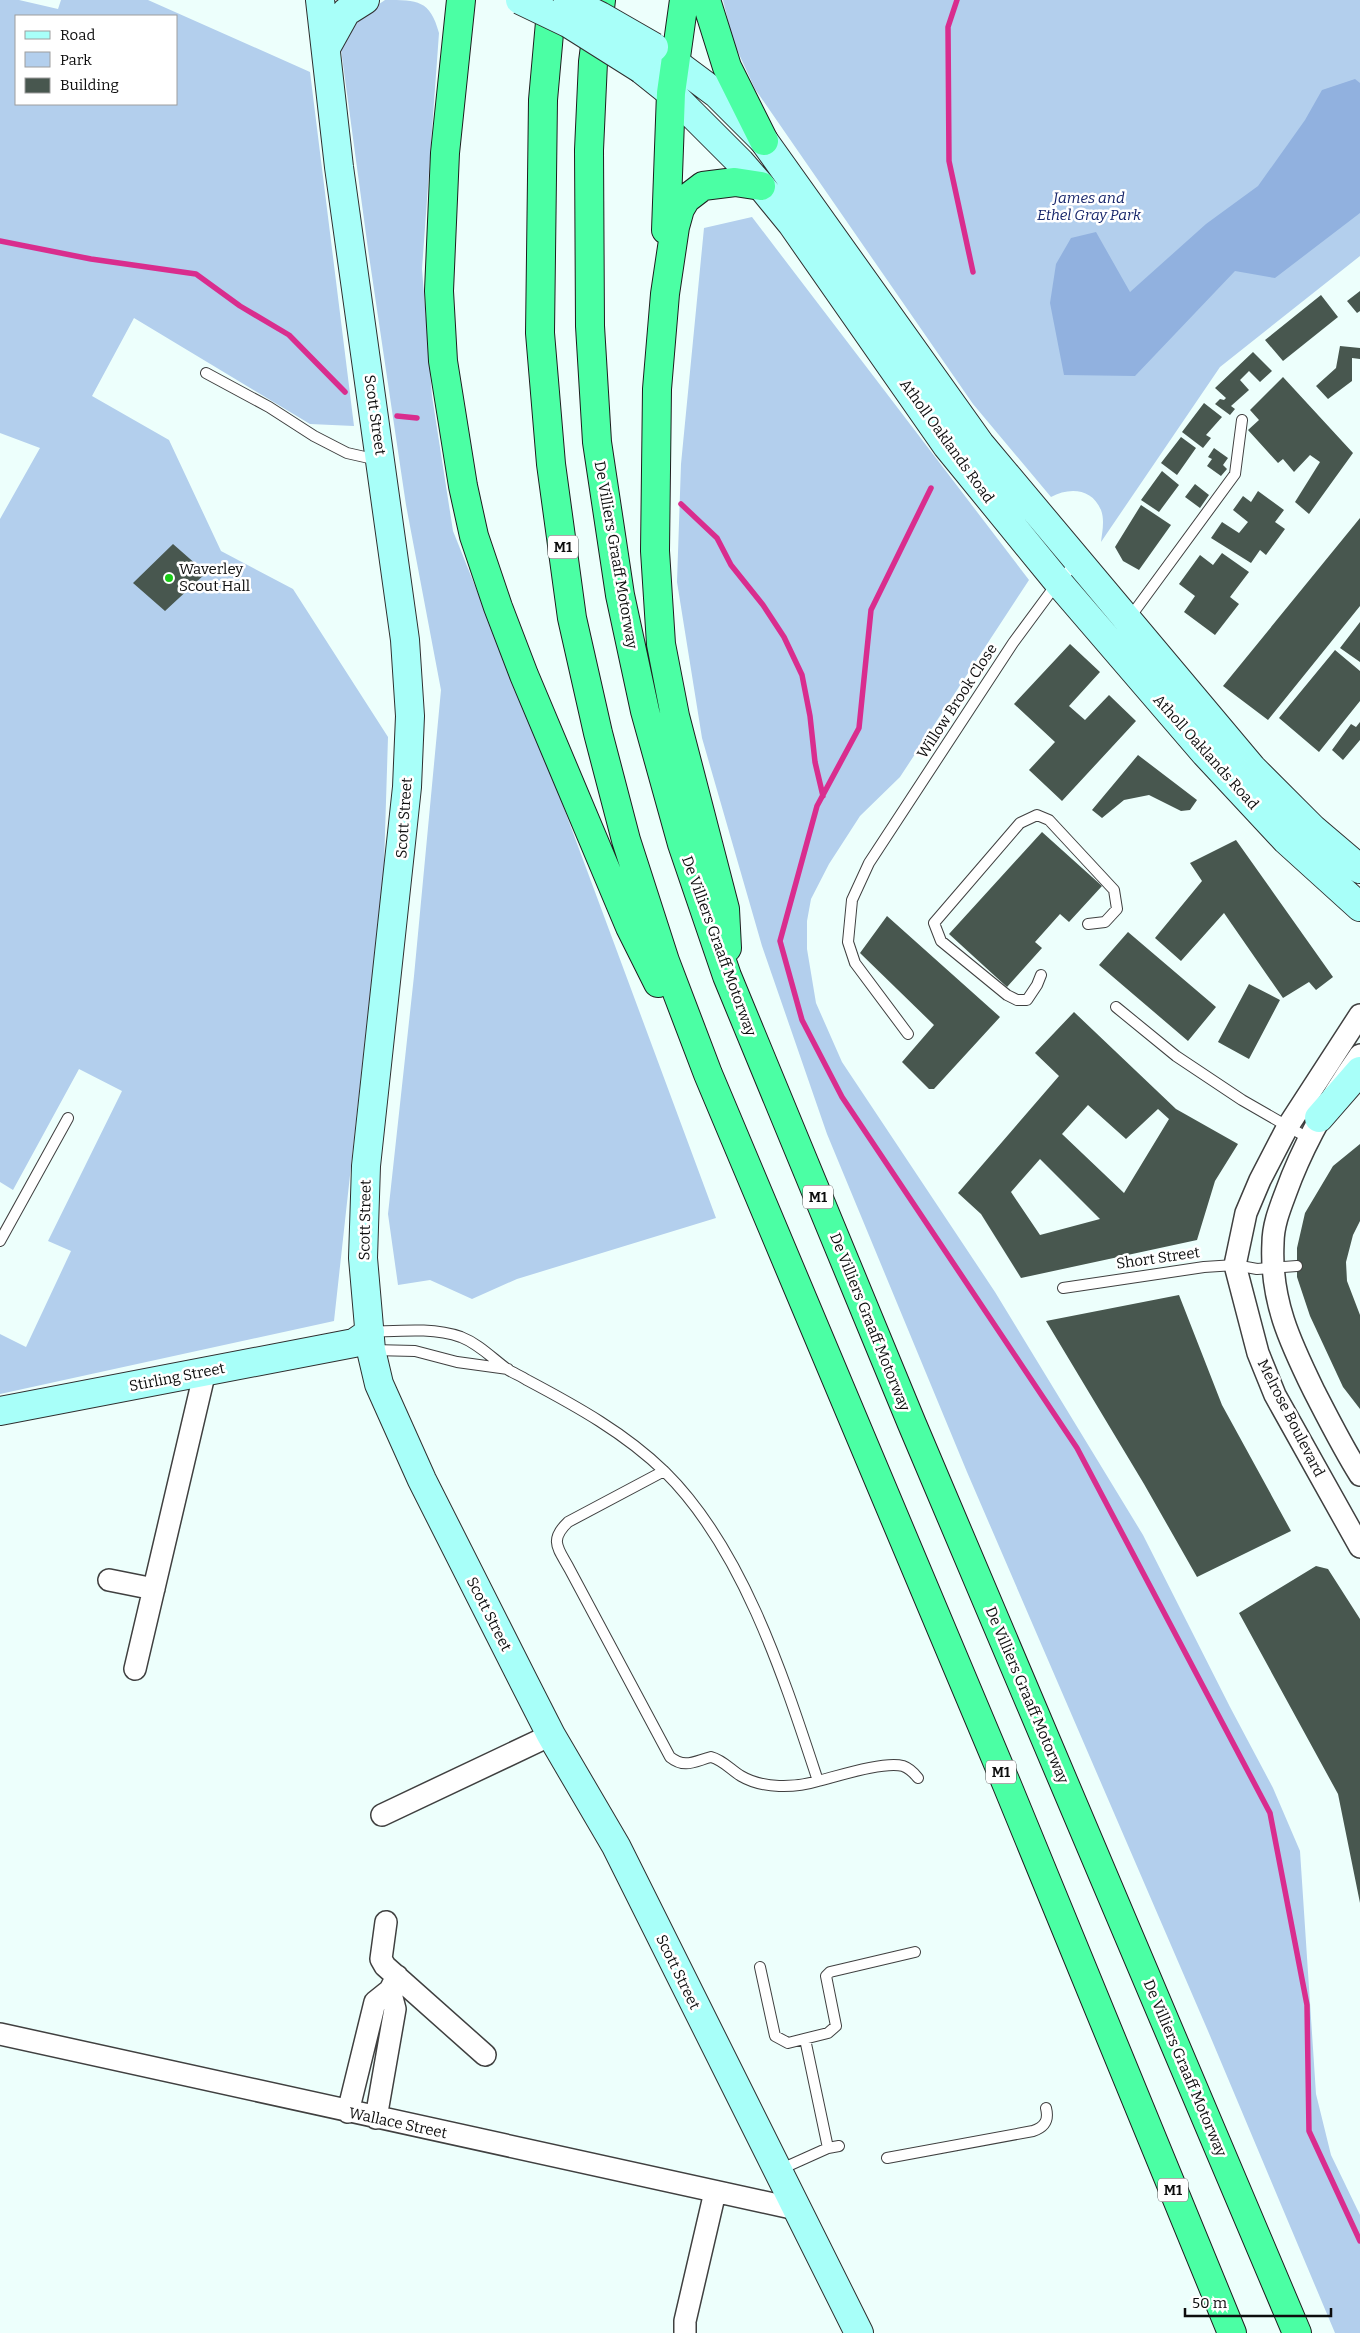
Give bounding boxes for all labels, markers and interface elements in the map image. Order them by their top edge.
legend [15,15,178,105]
text: Road [60,26,95,44]
text: Park [60,51,92,69]
text: Building [60,76,119,94]
park label: James and Ethel Gray Park [1037,189,1142,224]
street label: Scott Street [360,374,390,457]
street label: Atholl Oaklands Road [896,376,998,506]
street label: De Villiers Graaff Motorway [591,460,641,650]
road number: M1 [548,536,578,558]
place label: Waverley Scout Hall [179,560,250,595]
marker: Waverley Scout Hall [163,572,175,584]
street label: Willow Brook Close [913,640,1001,762]
street label: Atholl Oaklands Road [1150,691,1262,813]
street label: Scott Street [392,776,416,859]
street label: De Villiers Graaff Motorway [678,853,760,1039]
street label: Scott Street [355,1179,375,1261]
road number: M1 [803,1186,833,1208]
street label: De Villiers Graaff Motorway [826,1230,914,1414]
street label: Short Street [1115,1243,1202,1273]
street label: Melrose Boulevard [1254,1356,1328,1480]
street label: Stirling Street [128,1359,227,1395]
street label: Scott Street [463,1574,516,1655]
street label: De Villiers Graaff Motorway [981,1604,1073,1786]
road number: M1 [986,1760,1016,1784]
street label: Scott Street [652,1932,704,2013]
street label: De Villiers Graaff Motorway [1139,1977,1231,2159]
street label: Wallace Street [347,2104,449,2142]
road number: M1 [1158,2178,1188,2202]
scale bar [1185,2286,1331,2318]
text: 50 m [1192,2294,1228,2312]

